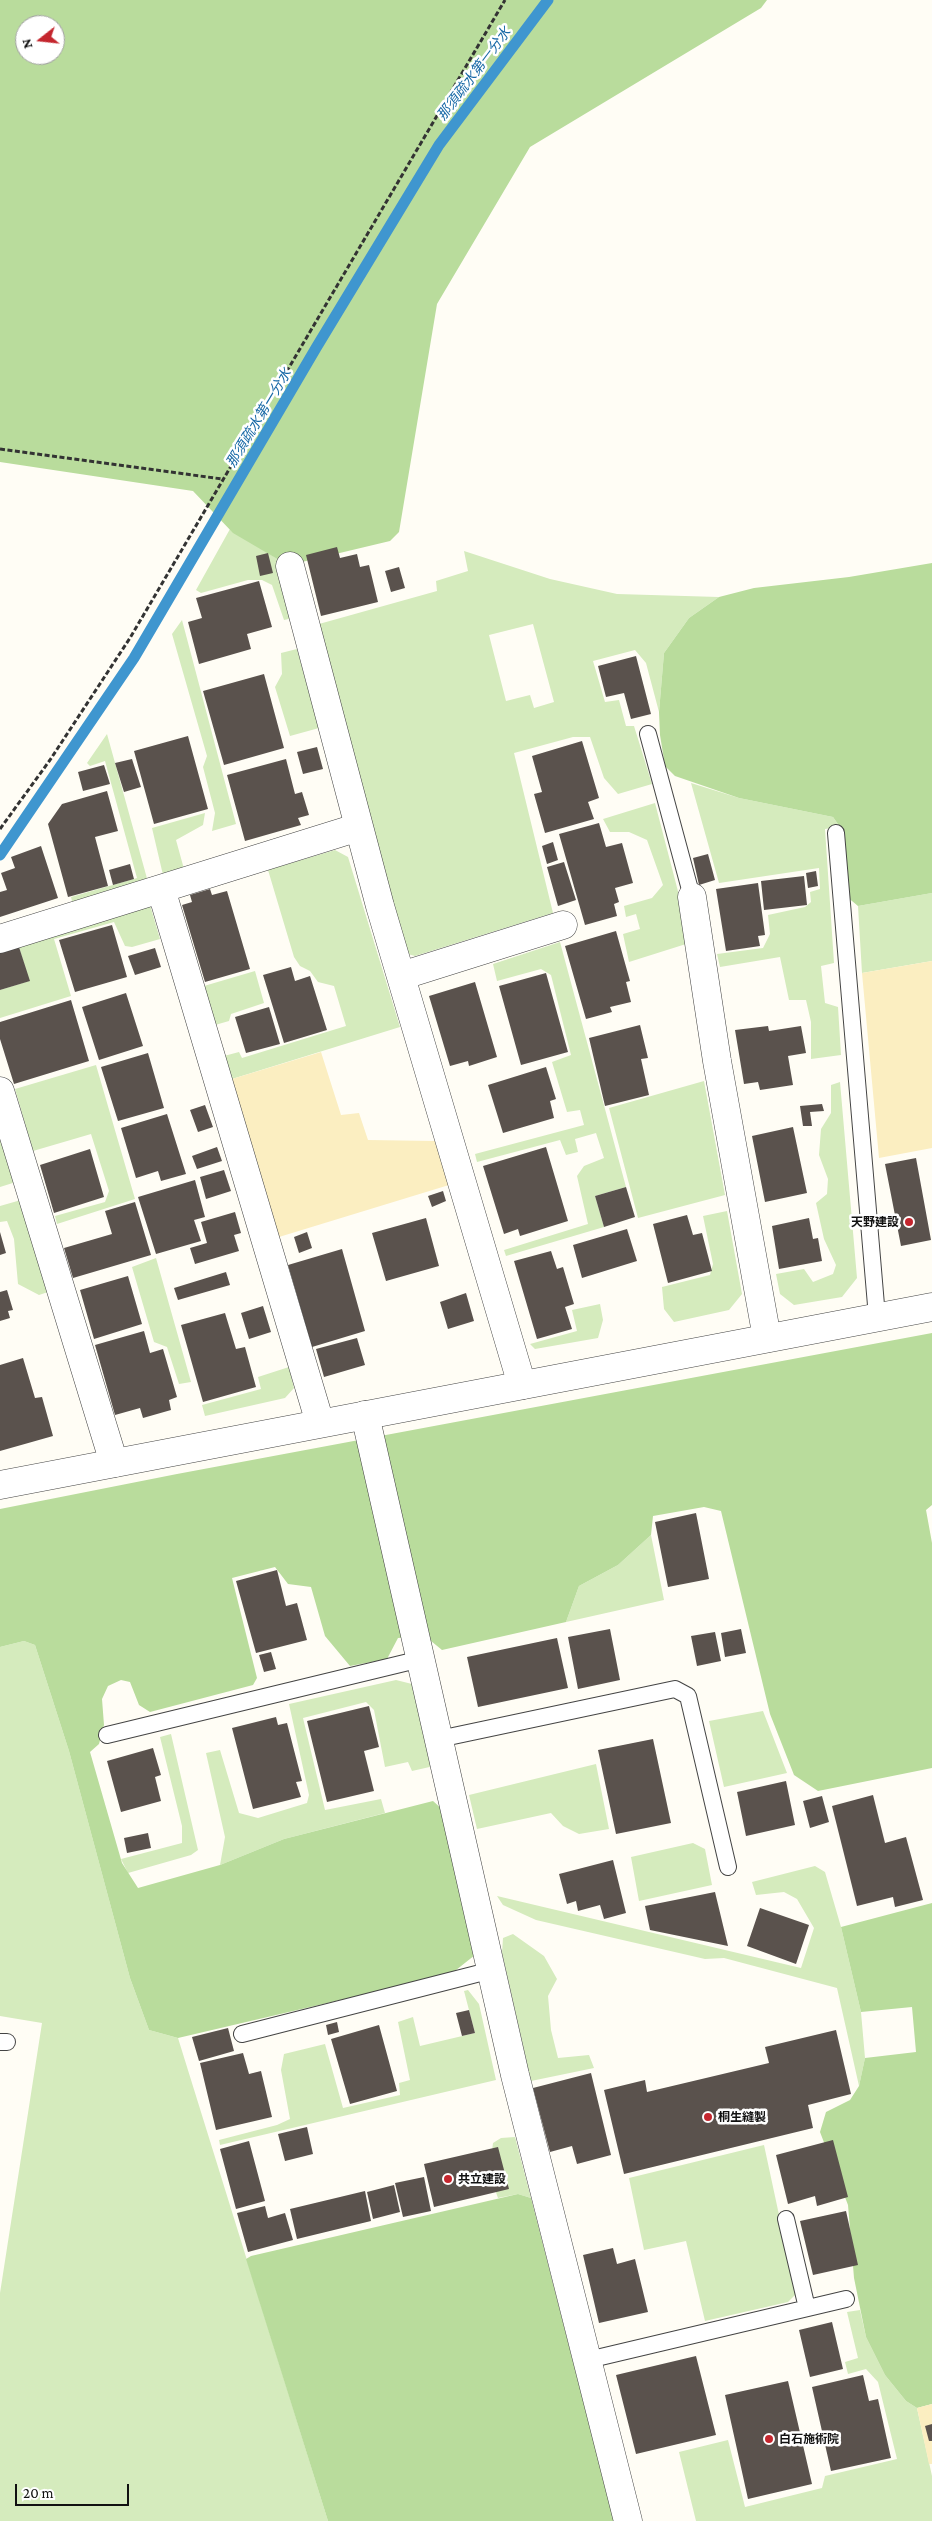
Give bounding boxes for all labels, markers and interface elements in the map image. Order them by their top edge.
north arrow [15,15,65,65]
water label: 那須疏水第一分水 [434,24,514,124]
text: N [18,37,36,51]
water label: 那須疏水第一分水 [223,366,295,470]
place label: 天野建設 [851,1215,899,1229]
marker: 天野建設 [903,1216,915,1228]
place label: 桐生縫製 [718,2110,766,2124]
marker: 桐生縫製 [702,2111,714,2123]
place label: 共立建設 [458,2172,506,2186]
marker: 共立建設 [442,2173,454,2185]
place label: 白石施術院 [779,2432,839,2446]
marker: 白石施術院 [763,2433,775,2445]
scale bar [18,2474,131,2506]
text: 20 m [23,2485,54,2501]

